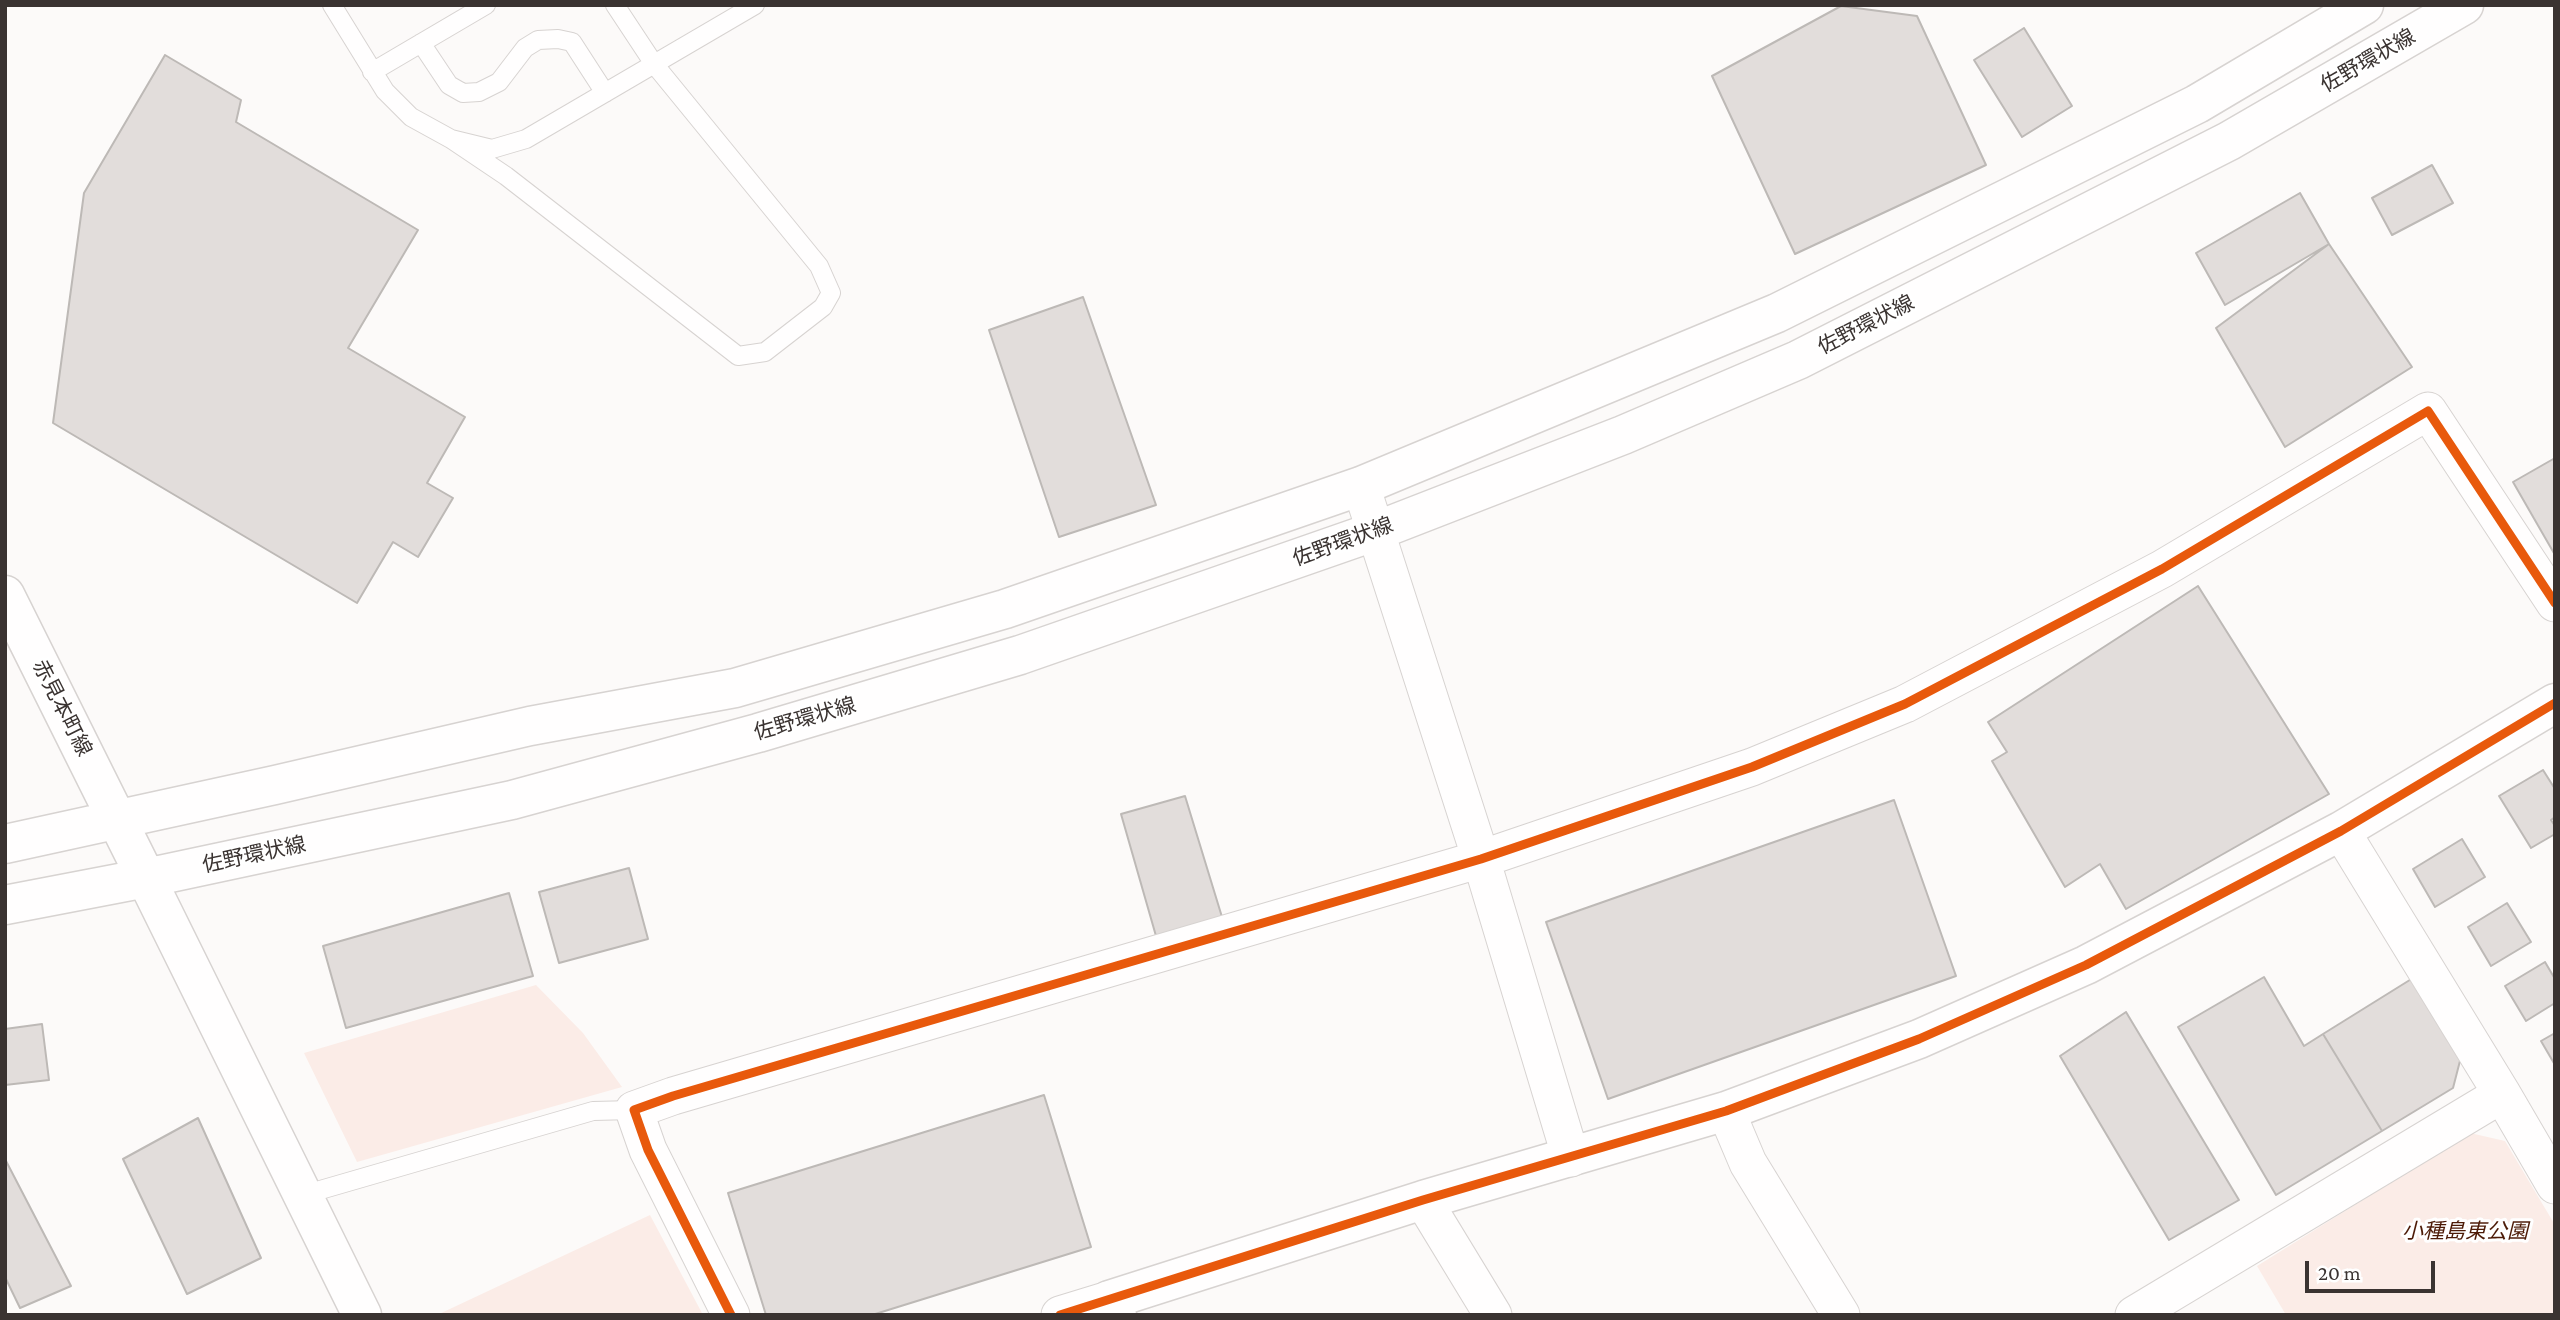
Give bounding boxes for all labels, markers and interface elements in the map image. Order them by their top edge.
street label: 佐野環状線 [2316,24,2420,98]
street label: 佐野環状線 [1814,290,1918,360]
street label: 佐野環状線 [1289,512,1397,572]
street label: 赤見本町線 [27,656,97,760]
street label: 佐野環状線 [751,692,859,746]
street label: 佐野環状線 [200,832,308,878]
park label: 小種島東公園 [2402,1219,2528,1245]
scale bar [2308,1246,2438,1290]
text: 20 m [2318,1261,2361,1285]

